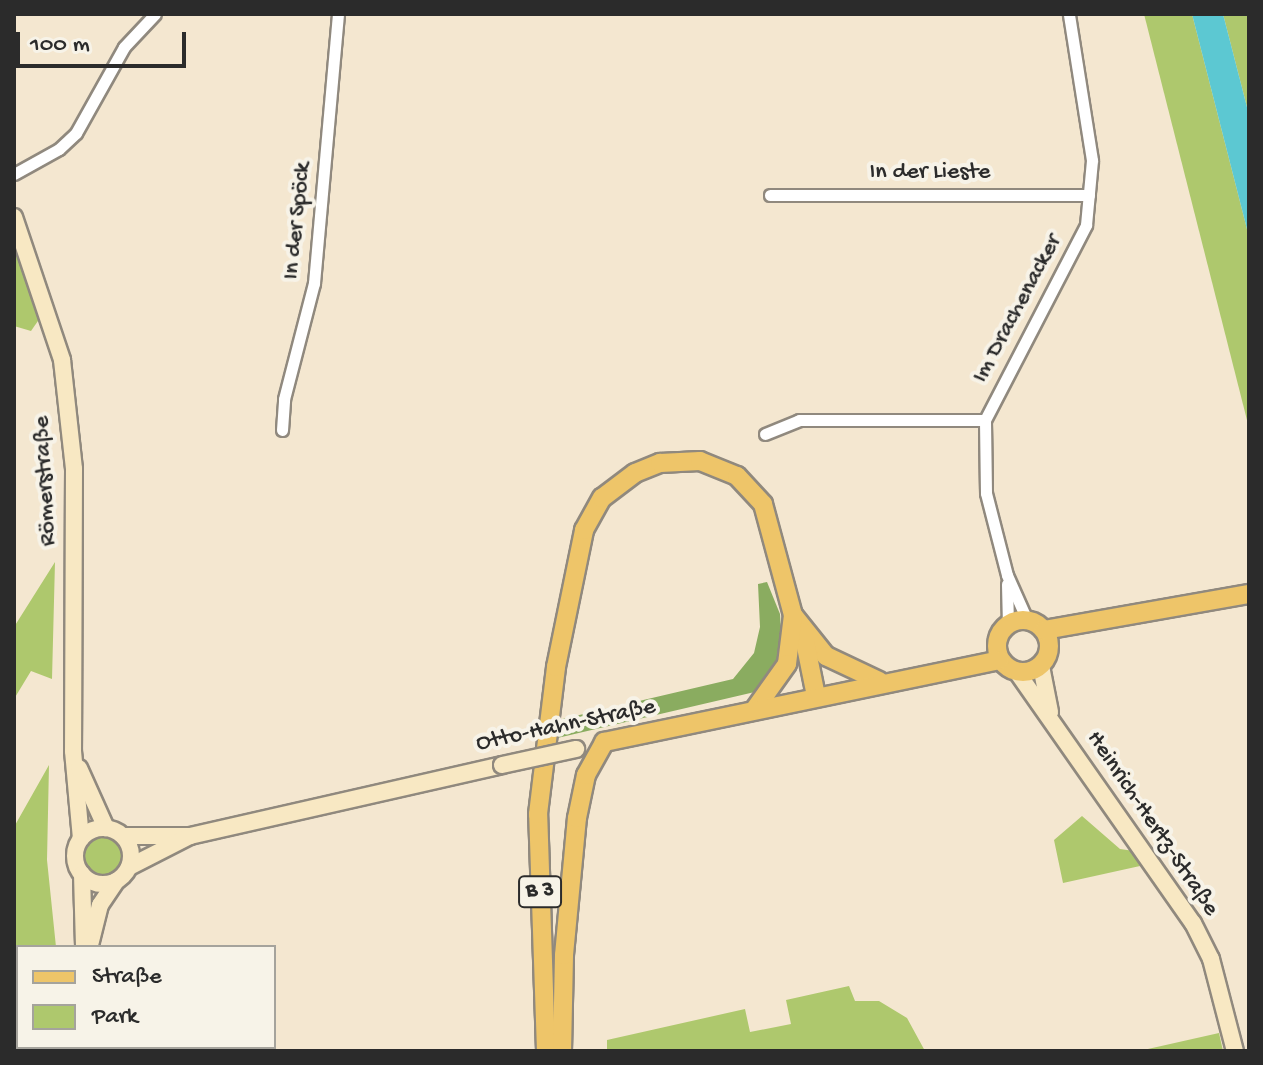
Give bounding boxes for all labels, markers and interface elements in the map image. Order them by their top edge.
scale bar [20,16,190,66]
text: 100 m [30,31,90,60]
street label: In der Lieste [870,159,990,187]
street label: In der Spöck [278,161,318,281]
street label: Im Drachenacker [967,230,1069,388]
street label: Römerstraße [28,415,64,547]
street label: Otto-Hahn-Straße [474,693,658,759]
street label: Heinrich-Hertz-Straße [1079,726,1225,922]
road number: B 3 [518,874,562,910]
legend [16,945,276,1049]
text: Straße [92,963,162,992]
text: Park [92,1003,138,1032]

